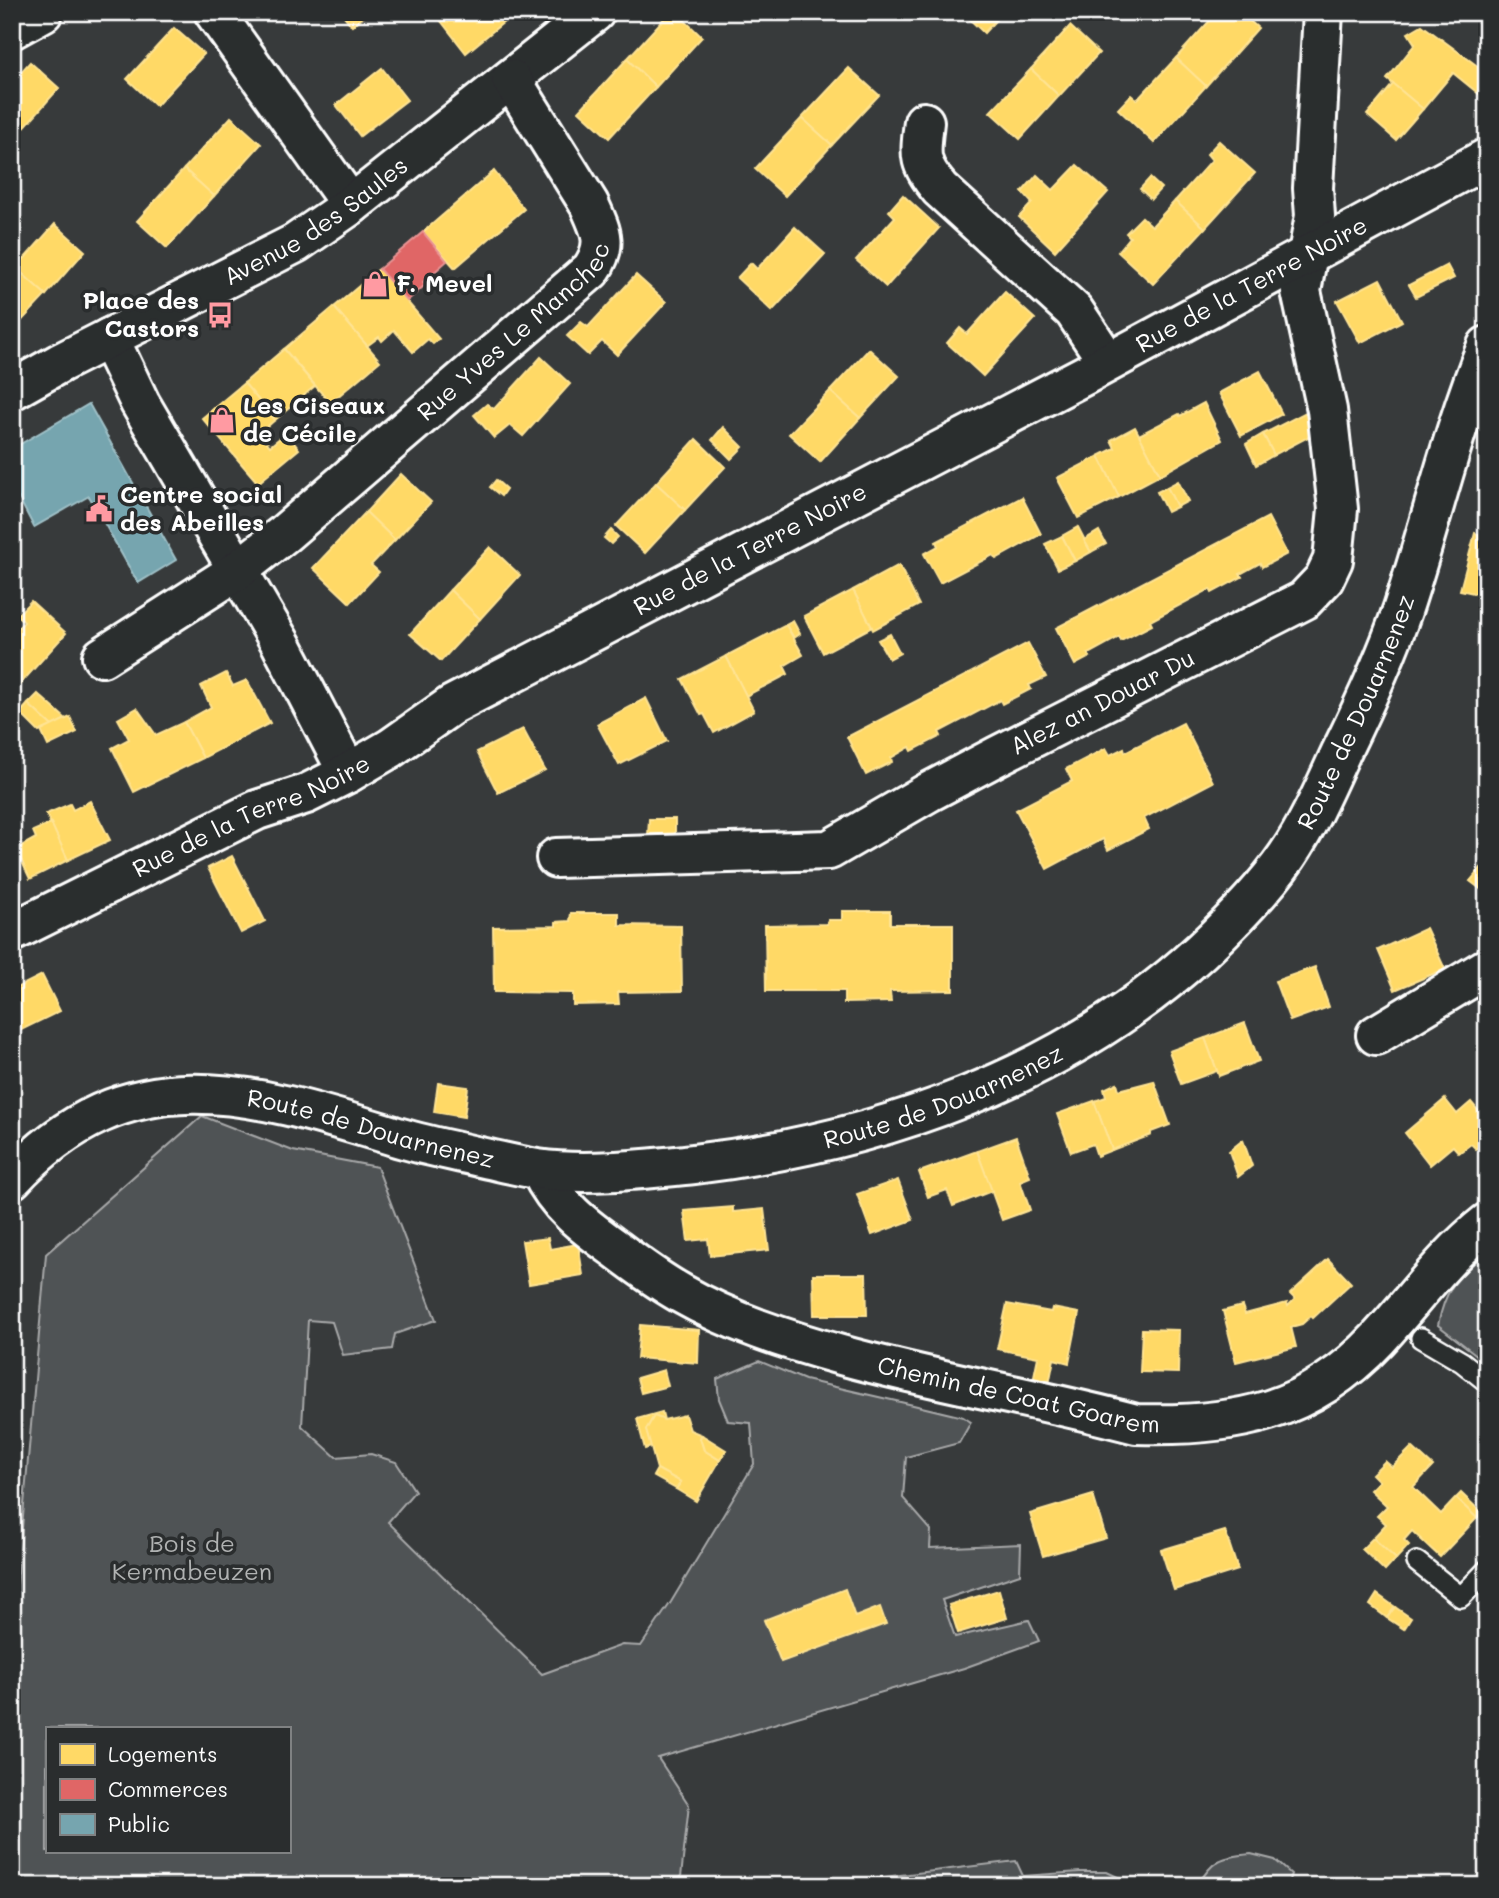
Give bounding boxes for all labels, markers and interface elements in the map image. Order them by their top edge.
street label: Avenue des Saules [218,149,413,291]
street label: Rue de la Terre Noire [1130,209,1372,359]
street label: Rue Yves Le Manchec [410,240,616,427]
place label: F. Mevel [396,267,493,298]
shop icon: F. Mevel [360,269,390,299]
place label: Place des Castors [83,284,199,343]
bus stop icon: Place des Castors [205,300,235,330]
place label: Les Ciseaux de Cécile [243,389,385,448]
shop icon: Les Ciseaux de Cécile [207,405,237,435]
street label: Rue de la Terre Noire [628,475,871,622]
place label: Centre social des Abeilles [120,478,282,537]
public building icon: Centre social des Abeilles [84,494,114,524]
street label: Route de Douarnenez [1289,590,1420,835]
street label: Alez an Douar Du [1004,641,1199,761]
street label: Rue de la Terre Noire [127,747,375,884]
street label: Route de Douarnenez [820,1036,1068,1155]
street label: Route de Douarnenez [245,1081,497,1174]
street label: Chemin de Coat Goarem [875,1348,1160,1439]
park label: Bois de Kermabeuzen [112,1527,272,1586]
legend [46,1727,290,1853]
text: Logements [108,1740,218,1767]
text: Commerces [108,1775,228,1802]
text: Public [108,1810,170,1837]

